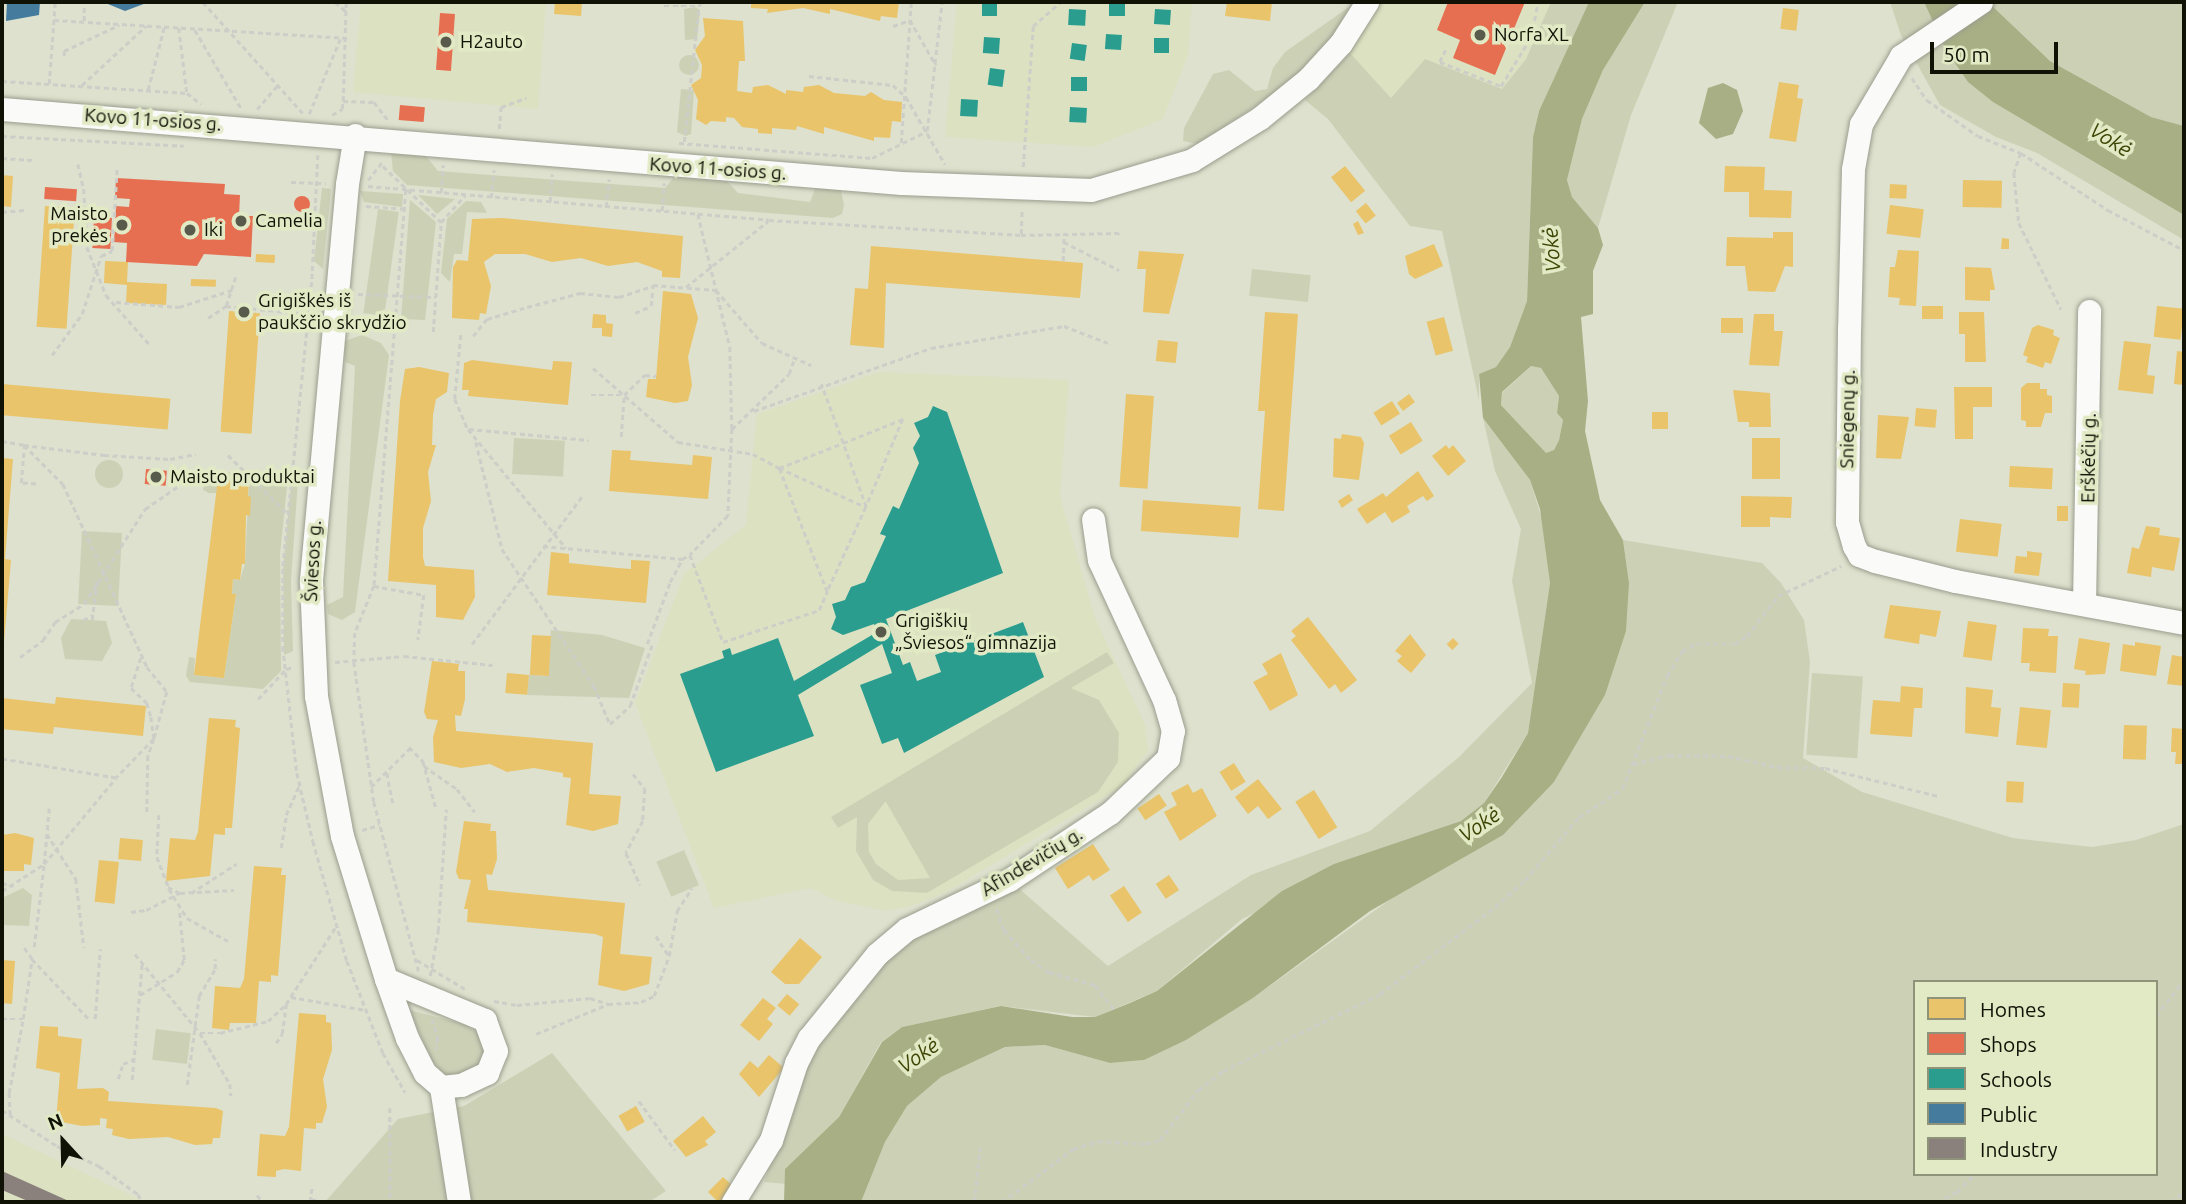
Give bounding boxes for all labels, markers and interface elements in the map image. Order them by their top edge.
place label: Norfa XL [1494,24,1569,46]
marker: Norfa XL [1472,27,1488,43]
scale bar [1934,28,2062,72]
place label: H2auto [460,31,523,53]
marker: H2auto [438,34,454,50]
text: 50 m [1943,42,1990,66]
street label: Kovo 11-osios g. [84,104,222,136]
water label: Vokė [2085,117,2137,161]
street label: Kovo 11-osios g. [649,153,787,185]
place label: Maisto prekės [50,203,108,247]
place label: Camelia [255,210,323,232]
marker: Camelia [233,213,249,229]
marker: Maisto prekės [114,217,130,233]
place label: Iki [204,219,223,241]
marker: Iki [182,222,198,238]
water label: Vokė [1537,227,1565,273]
place label: Grigiškės iš paukščio skrydžio [258,290,407,334]
marker: Grigiškės iš paukščio skrydžio [236,304,252,320]
street label: Sniegenų g. [1836,369,1860,469]
street label: Erškėčių g. [2077,413,2101,503]
place label: Maisto produktai [170,466,315,488]
marker: Maisto produktai [148,469,164,485]
street label: Šviesos g. [299,520,327,602]
place label: Grigiškių „Šviesos“ gimnazija [895,610,1057,654]
marker: Grigiškių „Šviesos“ gimnazija [873,624,889,640]
water label: Vokė [1453,801,1505,847]
street label: Afindevičių g. [977,823,1087,901]
legend [1913,980,2158,1176]
text: Homes [1980,997,2046,1021]
water label: Vokė [893,1032,943,1078]
text: Shops [1980,1032,2037,1056]
text: Schools [1980,1067,2052,1091]
text: Public [1980,1102,2037,1126]
north arrow [28,1106,98,1176]
text: N [44,1109,66,1134]
text: Industry [1980,1137,2058,1161]

